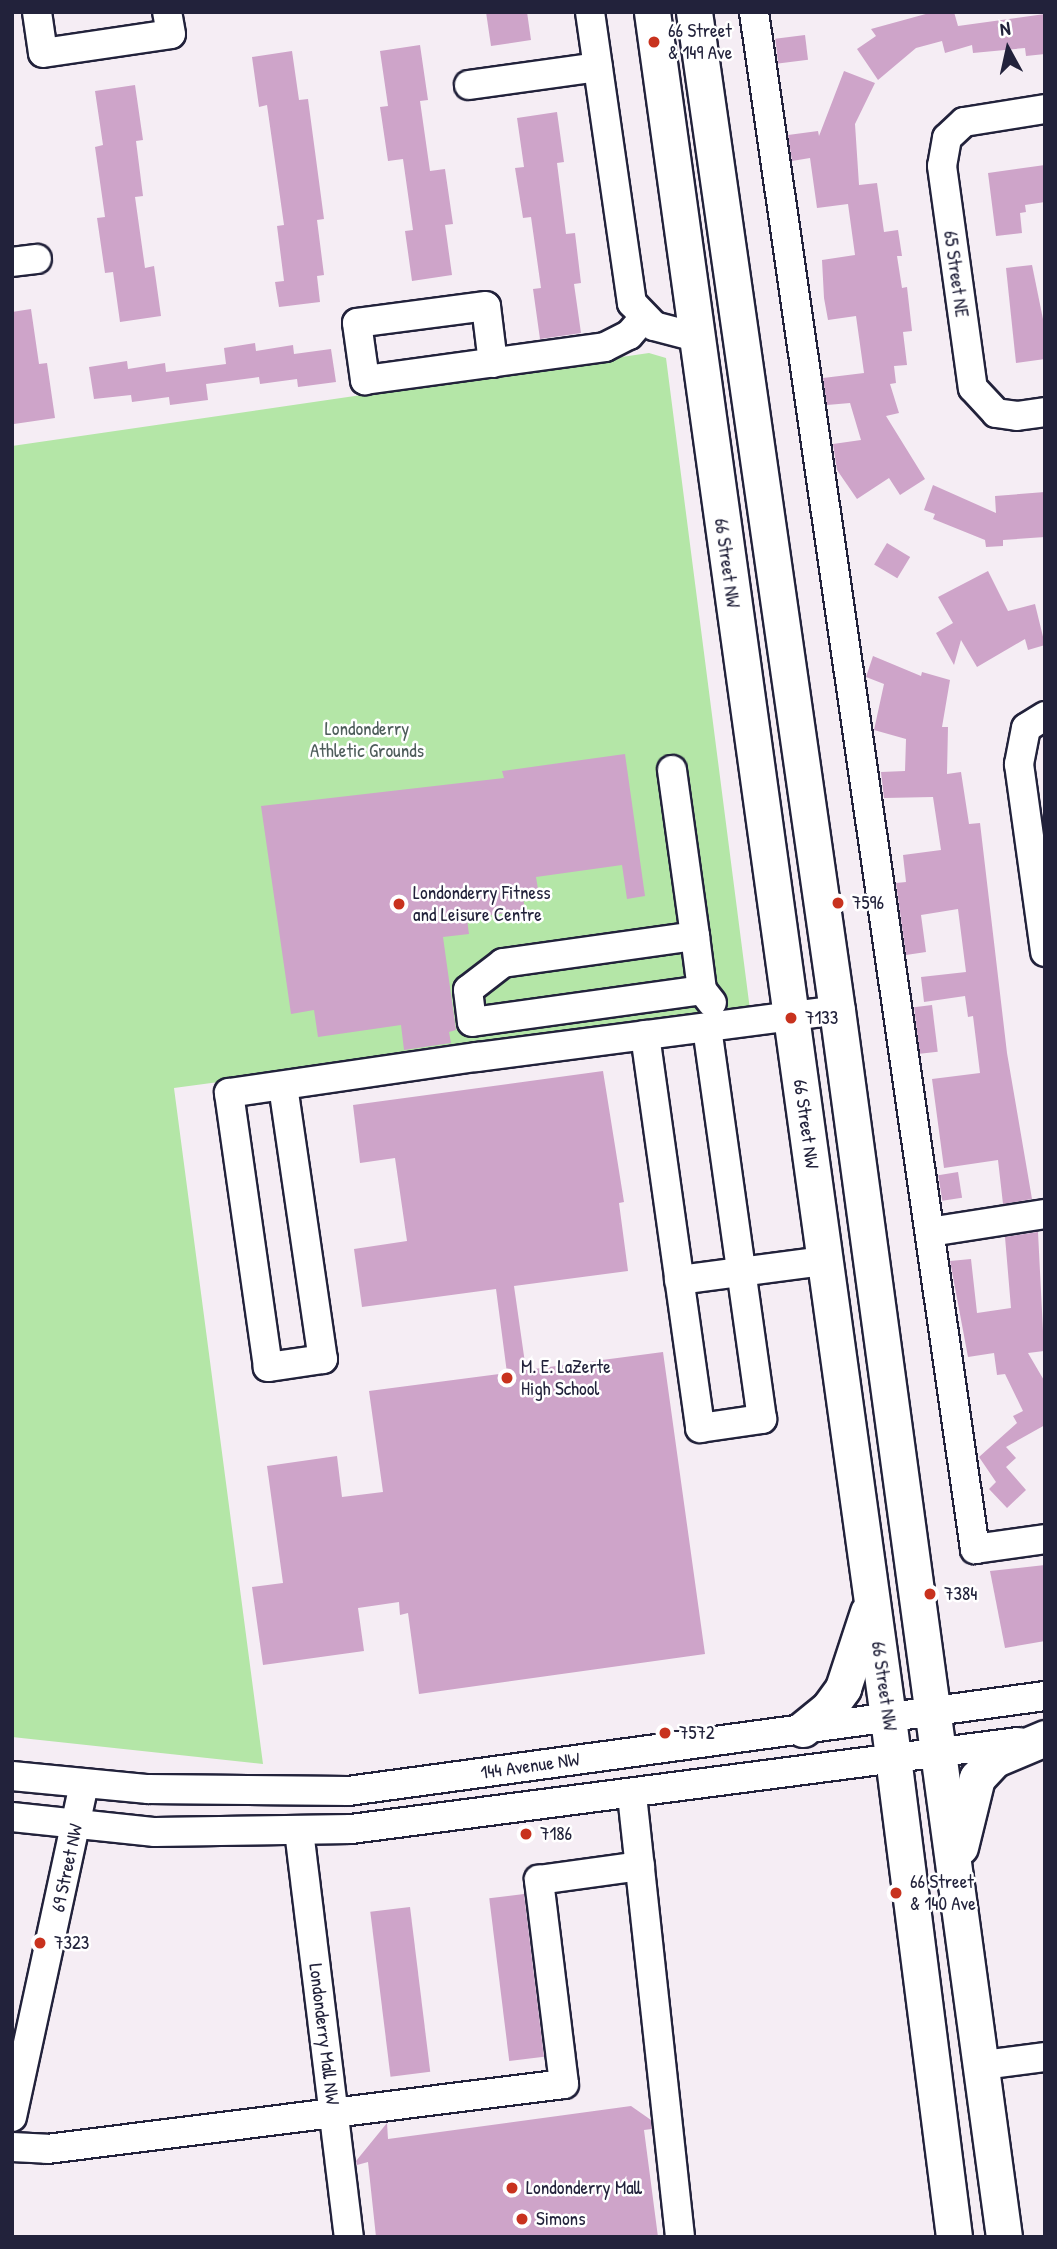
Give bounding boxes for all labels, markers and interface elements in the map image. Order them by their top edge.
north arrow [973,14,1043,84]
text: N [998,15,1012,42]
place label: 66 Street & 149 Ave [668,20,732,64]
marker: 66 Street & 149 Ave [646,34,662,50]
street label: 65 Street NE [939,229,973,319]
street label: 66 Street NW [709,517,745,609]
park label: Londonderry Athletic Grounds [310,718,424,762]
place label: Londonderry Fitness and Leisure Centre [413,882,551,926]
place label: 7596 [852,892,884,914]
marker: 7596 [830,895,846,911]
marker: Londonderry Fitness and Leisure Centre [391,896,407,912]
place label: 7133 [805,1007,838,1029]
marker: 7133 [783,1010,799,1026]
street label: 66 Street NW [788,1078,824,1170]
place label: M. E. LaZerte High School [521,1356,611,1400]
marker: M. E. LaZerte High School [499,1370,515,1386]
place label: 7384 [944,1583,977,1605]
marker: 7384 [922,1586,938,1602]
street label: 66 Street NW [866,1640,902,1732]
place label: 7572 [679,1722,715,1744]
marker: 7572 [657,1725,673,1741]
street label: 144 Avenue NW [479,1748,581,1784]
street label: 69 Street NW [47,1822,87,1914]
place label: 7186 [540,1823,572,1845]
marker: 7186 [518,1826,534,1842]
place label: 66 Street & 140 Ave [910,1871,976,1915]
marker: 66 Street & 140 Ave [888,1885,904,1901]
place label: 7323 [54,1932,89,1954]
marker: 7323 [32,1935,48,1951]
street label: Londonderry Mall NW [304,1962,344,2106]
place label: Londonderry Mall [526,2177,642,2199]
marker: Londonderry Mall [504,2180,520,2196]
place label: Simons [536,2208,585,2230]
marker: Simons [514,2211,530,2227]

